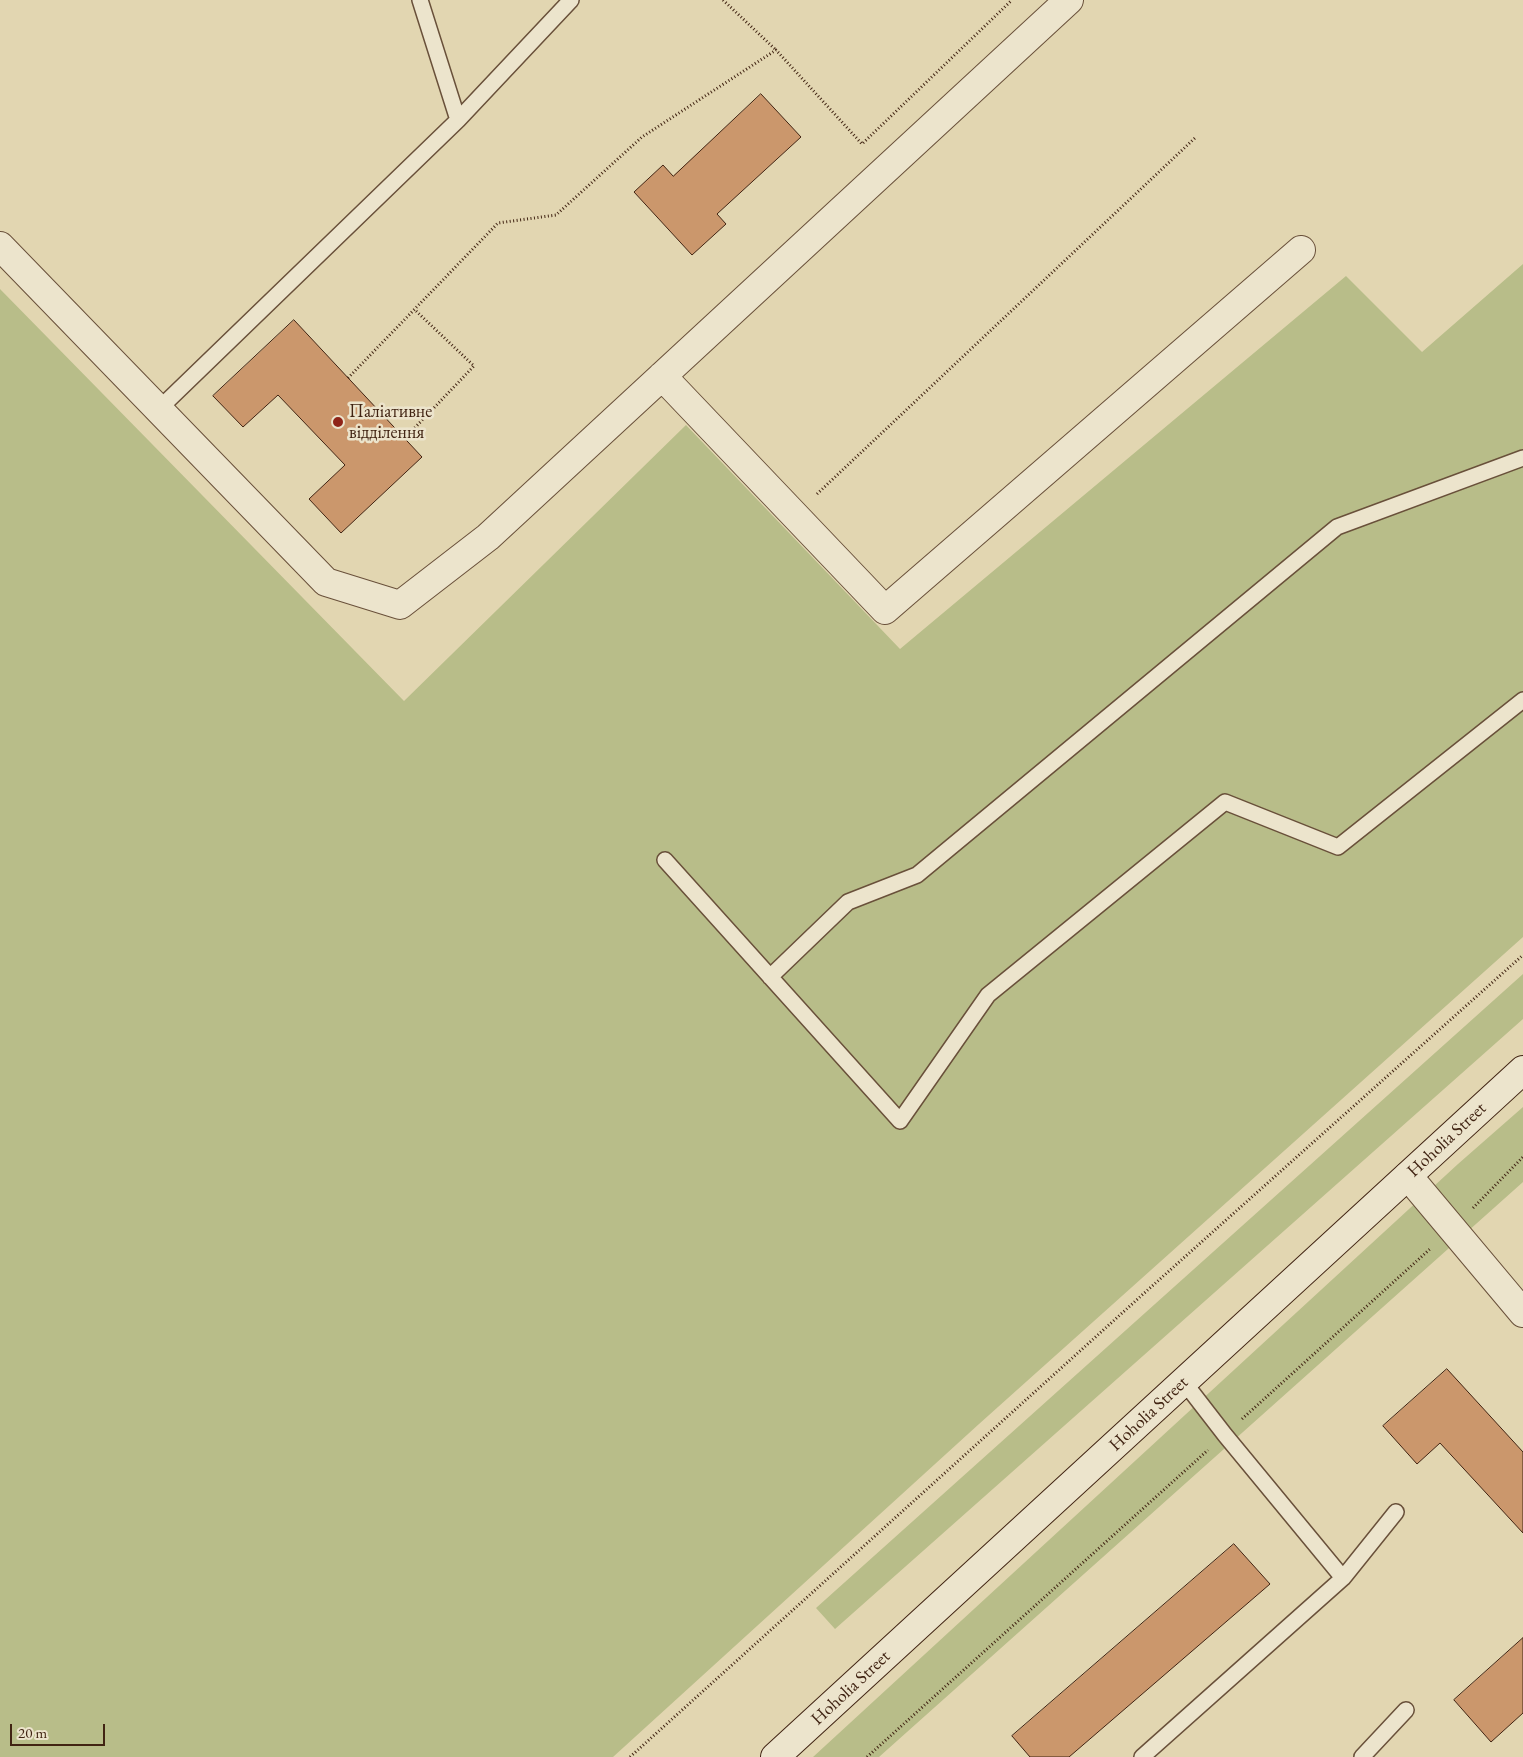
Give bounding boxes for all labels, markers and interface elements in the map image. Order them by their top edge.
place label: Паліативне відділення [349,401,432,444]
marker: Паліативне відділення [331,415,345,429]
street label: Hoholia Street [1403,1098,1491,1182]
street label: Hoholia Street [1105,1372,1193,1456]
street label: Hoholia Street [807,1646,895,1730]
scale bar [12,1714,108,1746]
text: 20 m [18,1723,47,1742]

